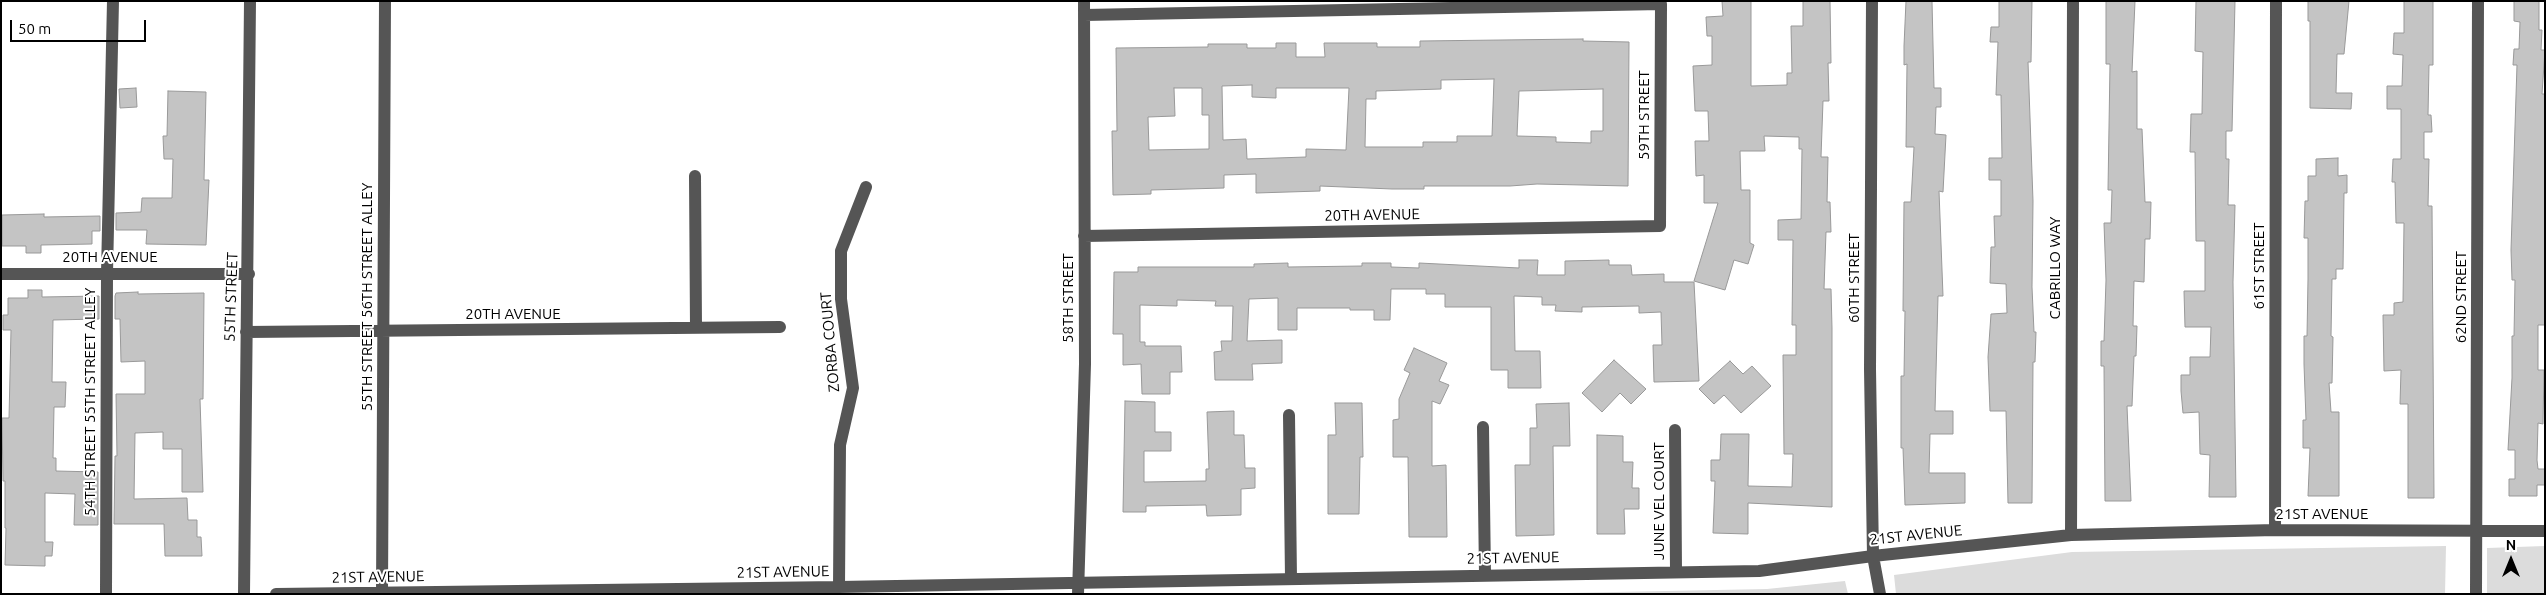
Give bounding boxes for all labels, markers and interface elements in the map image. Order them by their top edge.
scale bar [12,10,149,42]
text: 50 m [18,20,51,37]
street label: 59TH STREET [1635,70,1653,160]
street label: 55TH STREET 56TH STREET ALLEY [358,183,376,411]
street label: 20TH AVENUE [1324,205,1420,225]
street label: CABRILLO WAY [2046,217,2064,319]
street label: 61ST STREET [2250,222,2268,310]
street label: 60TH STREET [1845,233,1863,323]
street label: 20TH AVENUE [62,248,158,266]
street label: 62ND STREET [2452,251,2470,343]
street label: 55TH STREET [220,252,242,342]
street label: 58TH STREET [1059,253,1077,343]
street label: 54TH STREET 55TH STREET ALLEY [81,288,99,516]
street label: ZORBA COURT [817,291,843,393]
street label: 20TH AVENUE [465,305,561,323]
street label: JUNE VEL COURT [1650,442,1668,560]
street label: 21ST AVENUE [2276,505,2368,523]
street label: 21ST AVENUE [1869,521,1963,549]
north arrow [2486,535,2536,585]
text: N [2506,537,2516,553]
street label: 21ST AVENUE [1466,548,1560,568]
street label: 21ST AVENUE [736,562,830,582]
street label: 21ST AVENUE [331,567,425,587]

